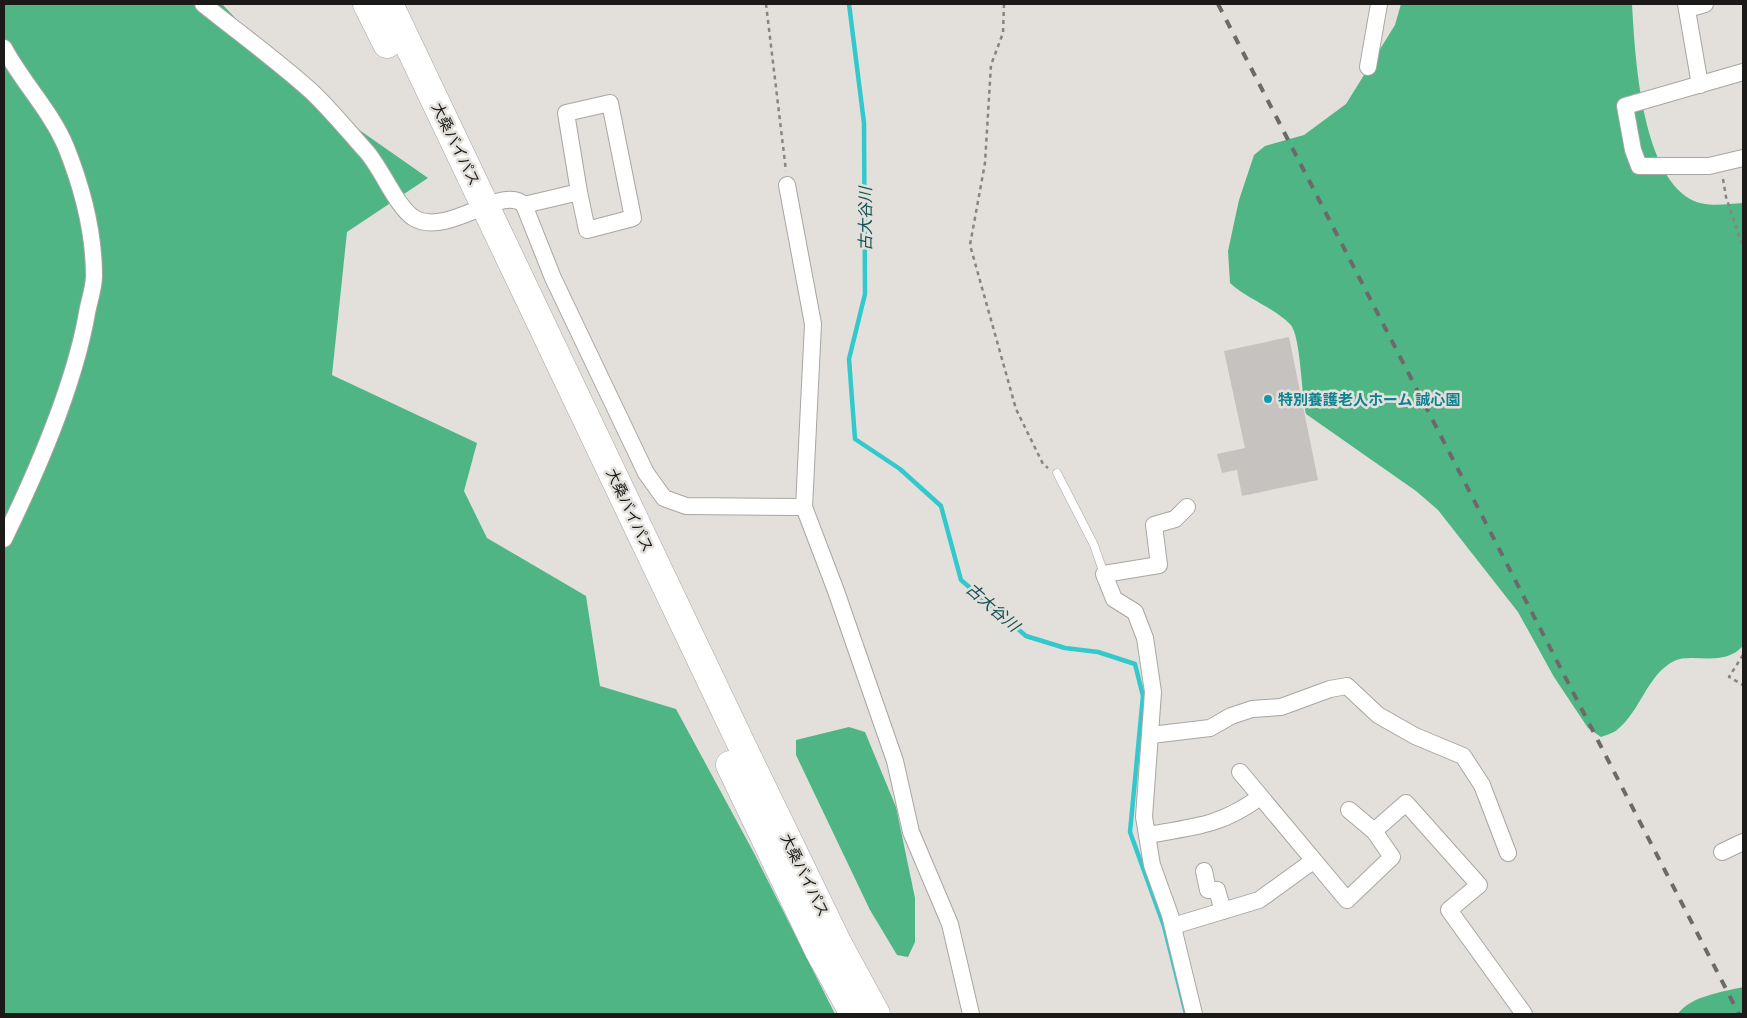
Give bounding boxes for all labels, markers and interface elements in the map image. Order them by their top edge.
street label: 大桑バイパス [427,99,485,189]
water label: 古大谷川 [854,185,876,251]
place label: 特別養護老人ホーム 誠心園 [1278,389,1461,410]
marker: 特別養護老人ホーム 誠心園 [1262,393,1274,405]
street label: 大桑バイパス [602,465,658,555]
water label: 古大谷川 [962,578,1026,638]
street label: 大桑バイパス [776,830,834,920]

